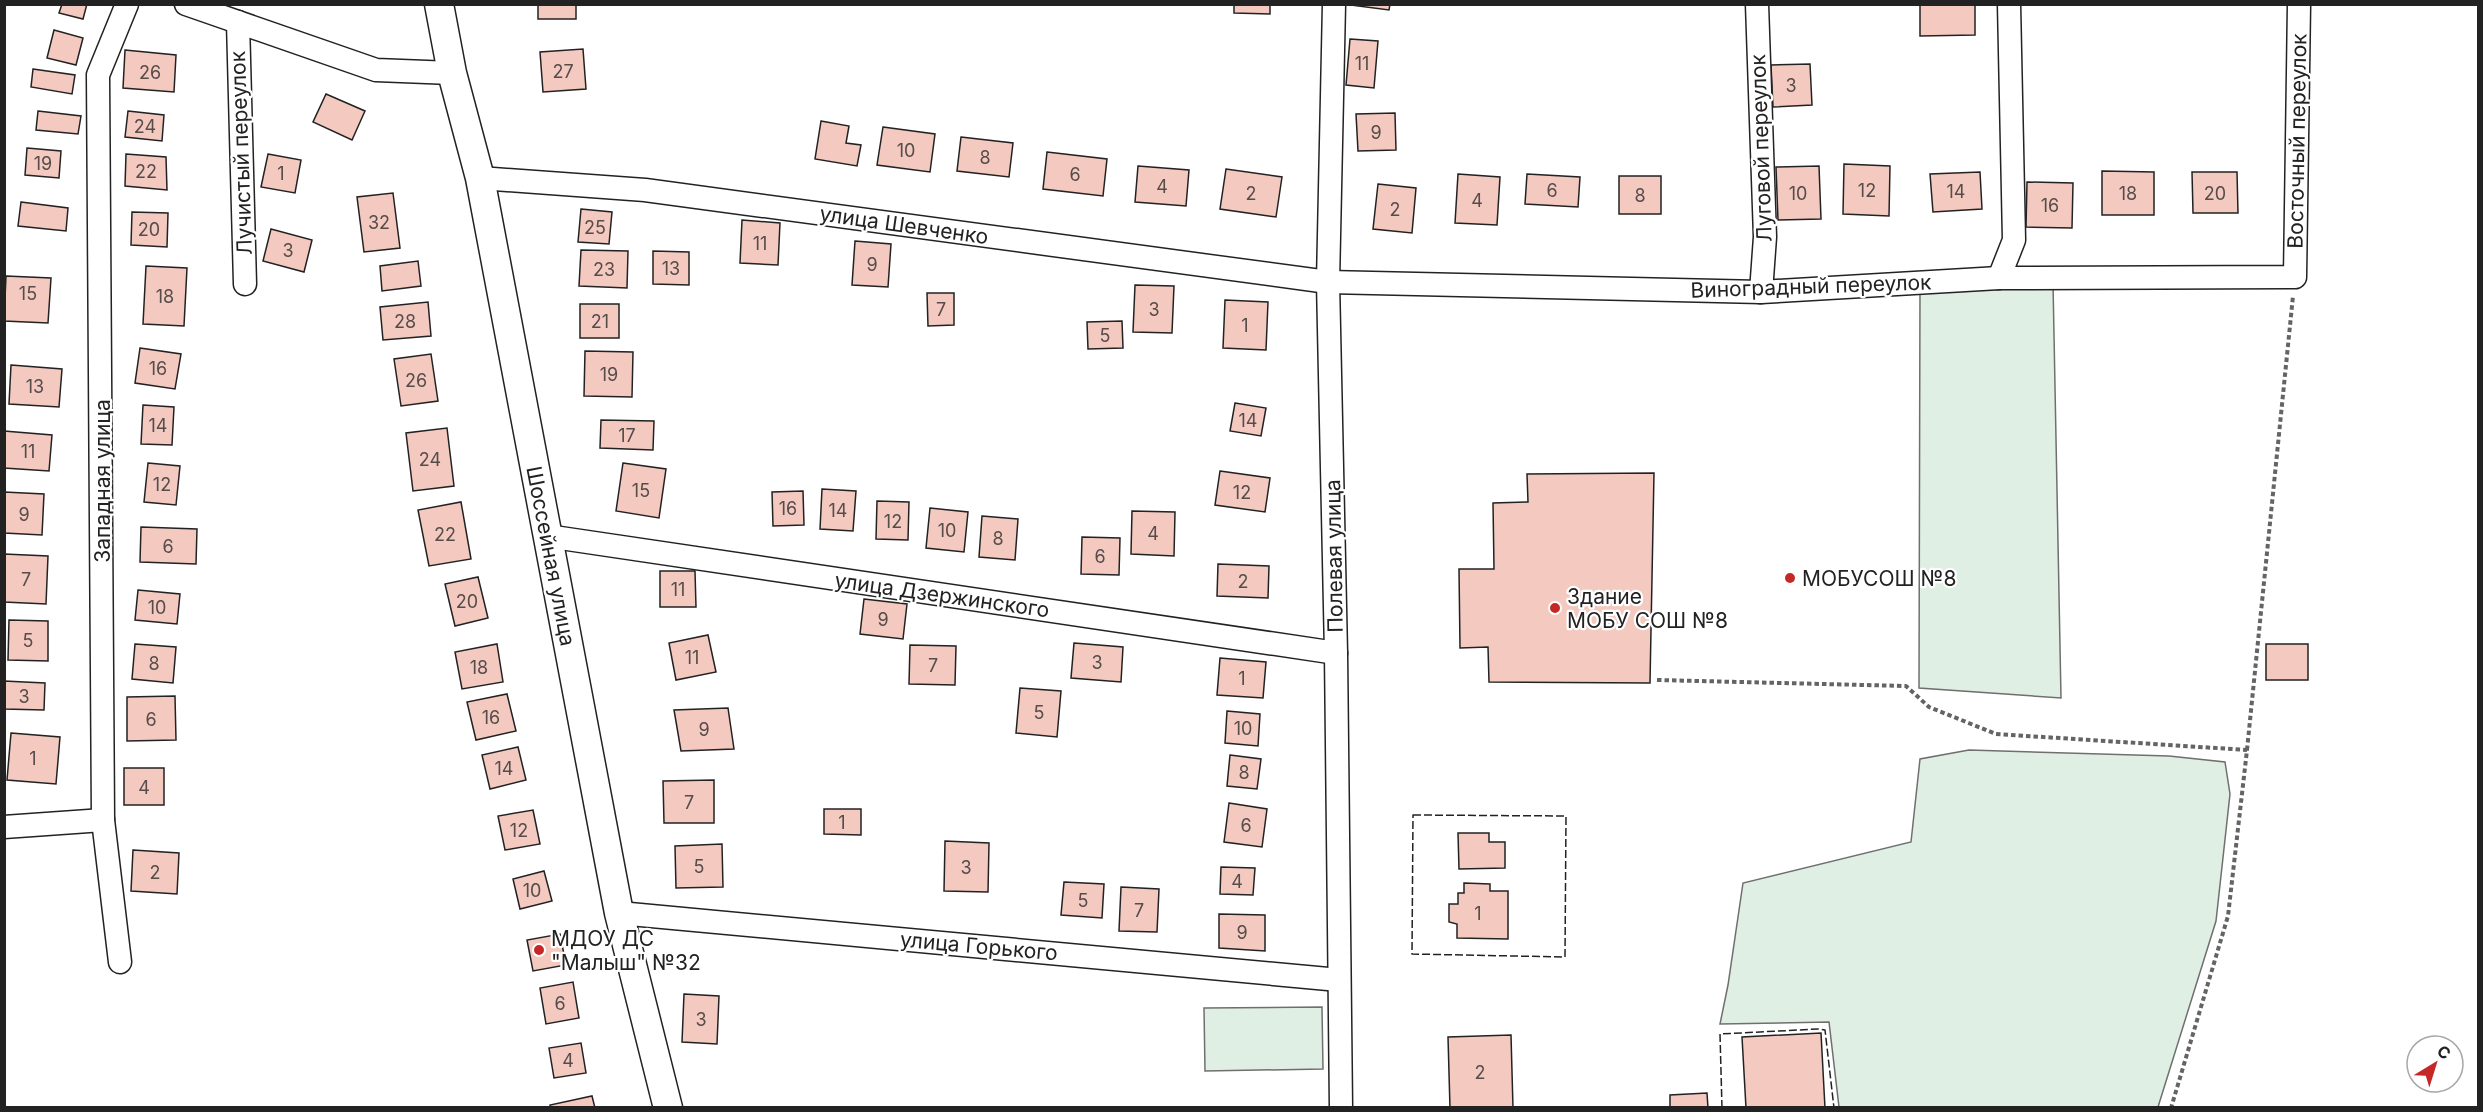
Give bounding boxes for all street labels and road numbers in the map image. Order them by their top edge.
street label: Восточный переулок [2283,33,2311,249]
street label: Лучистый переулок [225,50,257,255]
street label: Луговой переулок [1745,53,1777,242]
street label: улица Шевченко [818,201,990,249]
street label: Виноградный переулок [1690,269,1933,303]
street label: Западная улица [90,399,115,563]
street label: Шоссейная улица [521,464,581,648]
street label: Полевая улица [1320,479,1348,633]
street label: улица Дзержинского [833,568,1051,622]
street label: улица Горького [899,927,1059,965]

